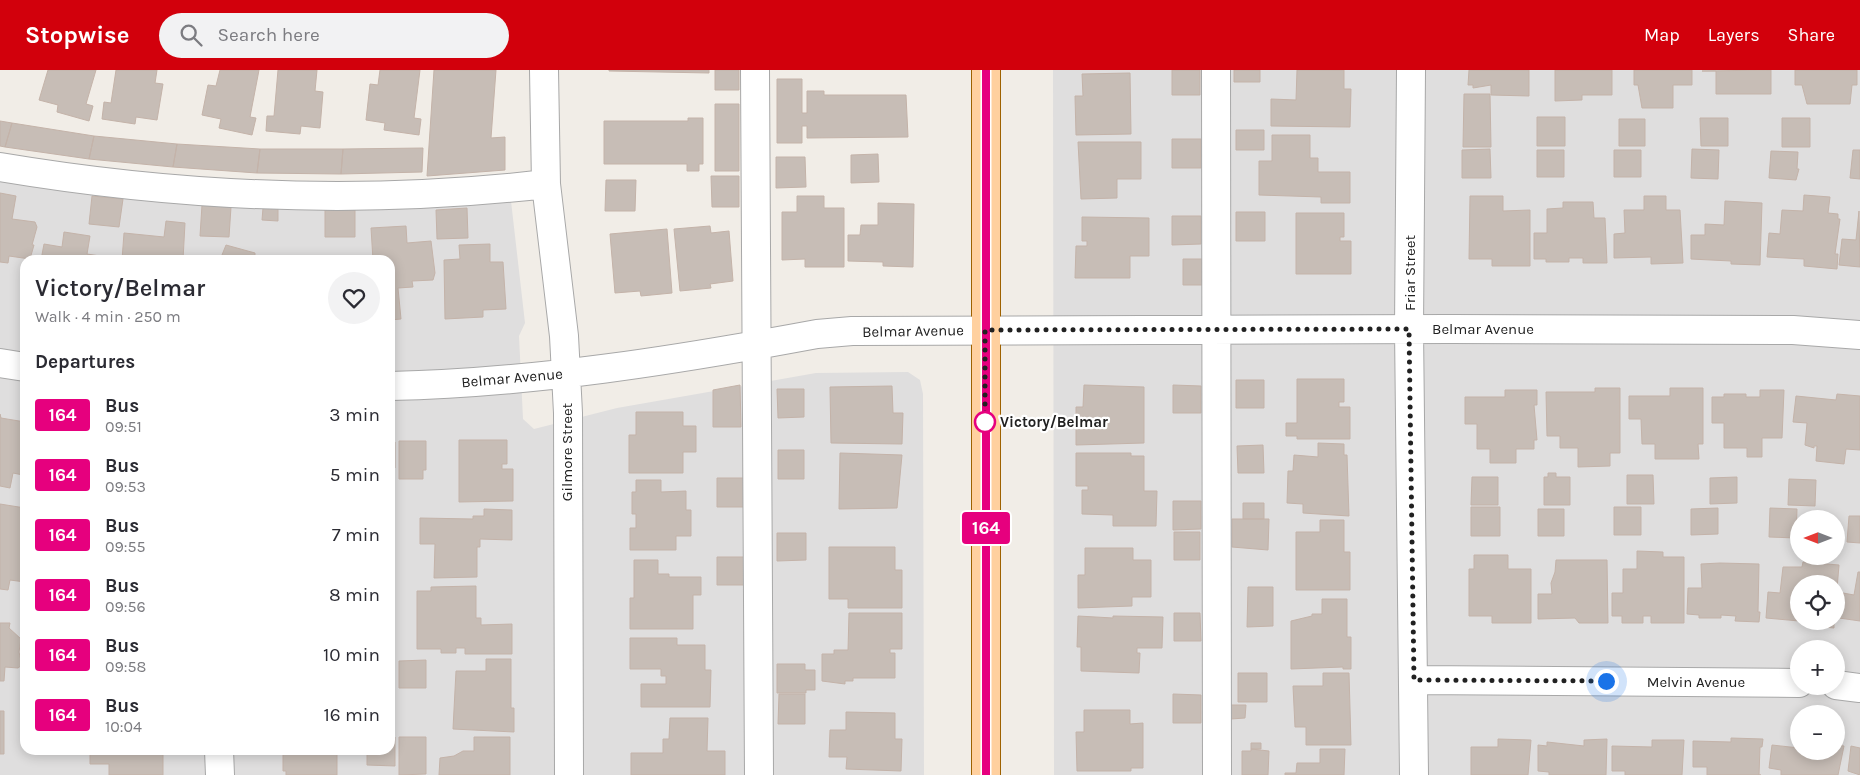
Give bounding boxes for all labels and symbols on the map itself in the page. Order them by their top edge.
street label: Friar Street [1401,235,1419,311]
street label: Belmar Avenue [1432,320,1534,338]
street label: Belmar Avenue [862,321,964,341]
street label: Belmar Avenue [460,365,564,391]
street label: Gilmore Street [558,402,576,501]
marker: Victory/Belmar [974,411,996,433]
place label: Victory/Belmar [1000,413,1108,431]
north arrow [1790,510,1845,565]
line badge: 164 [957,512,1015,544]
your location [1594,669,1619,694]
street label: Melvin Avenue [1647,673,1745,691]

